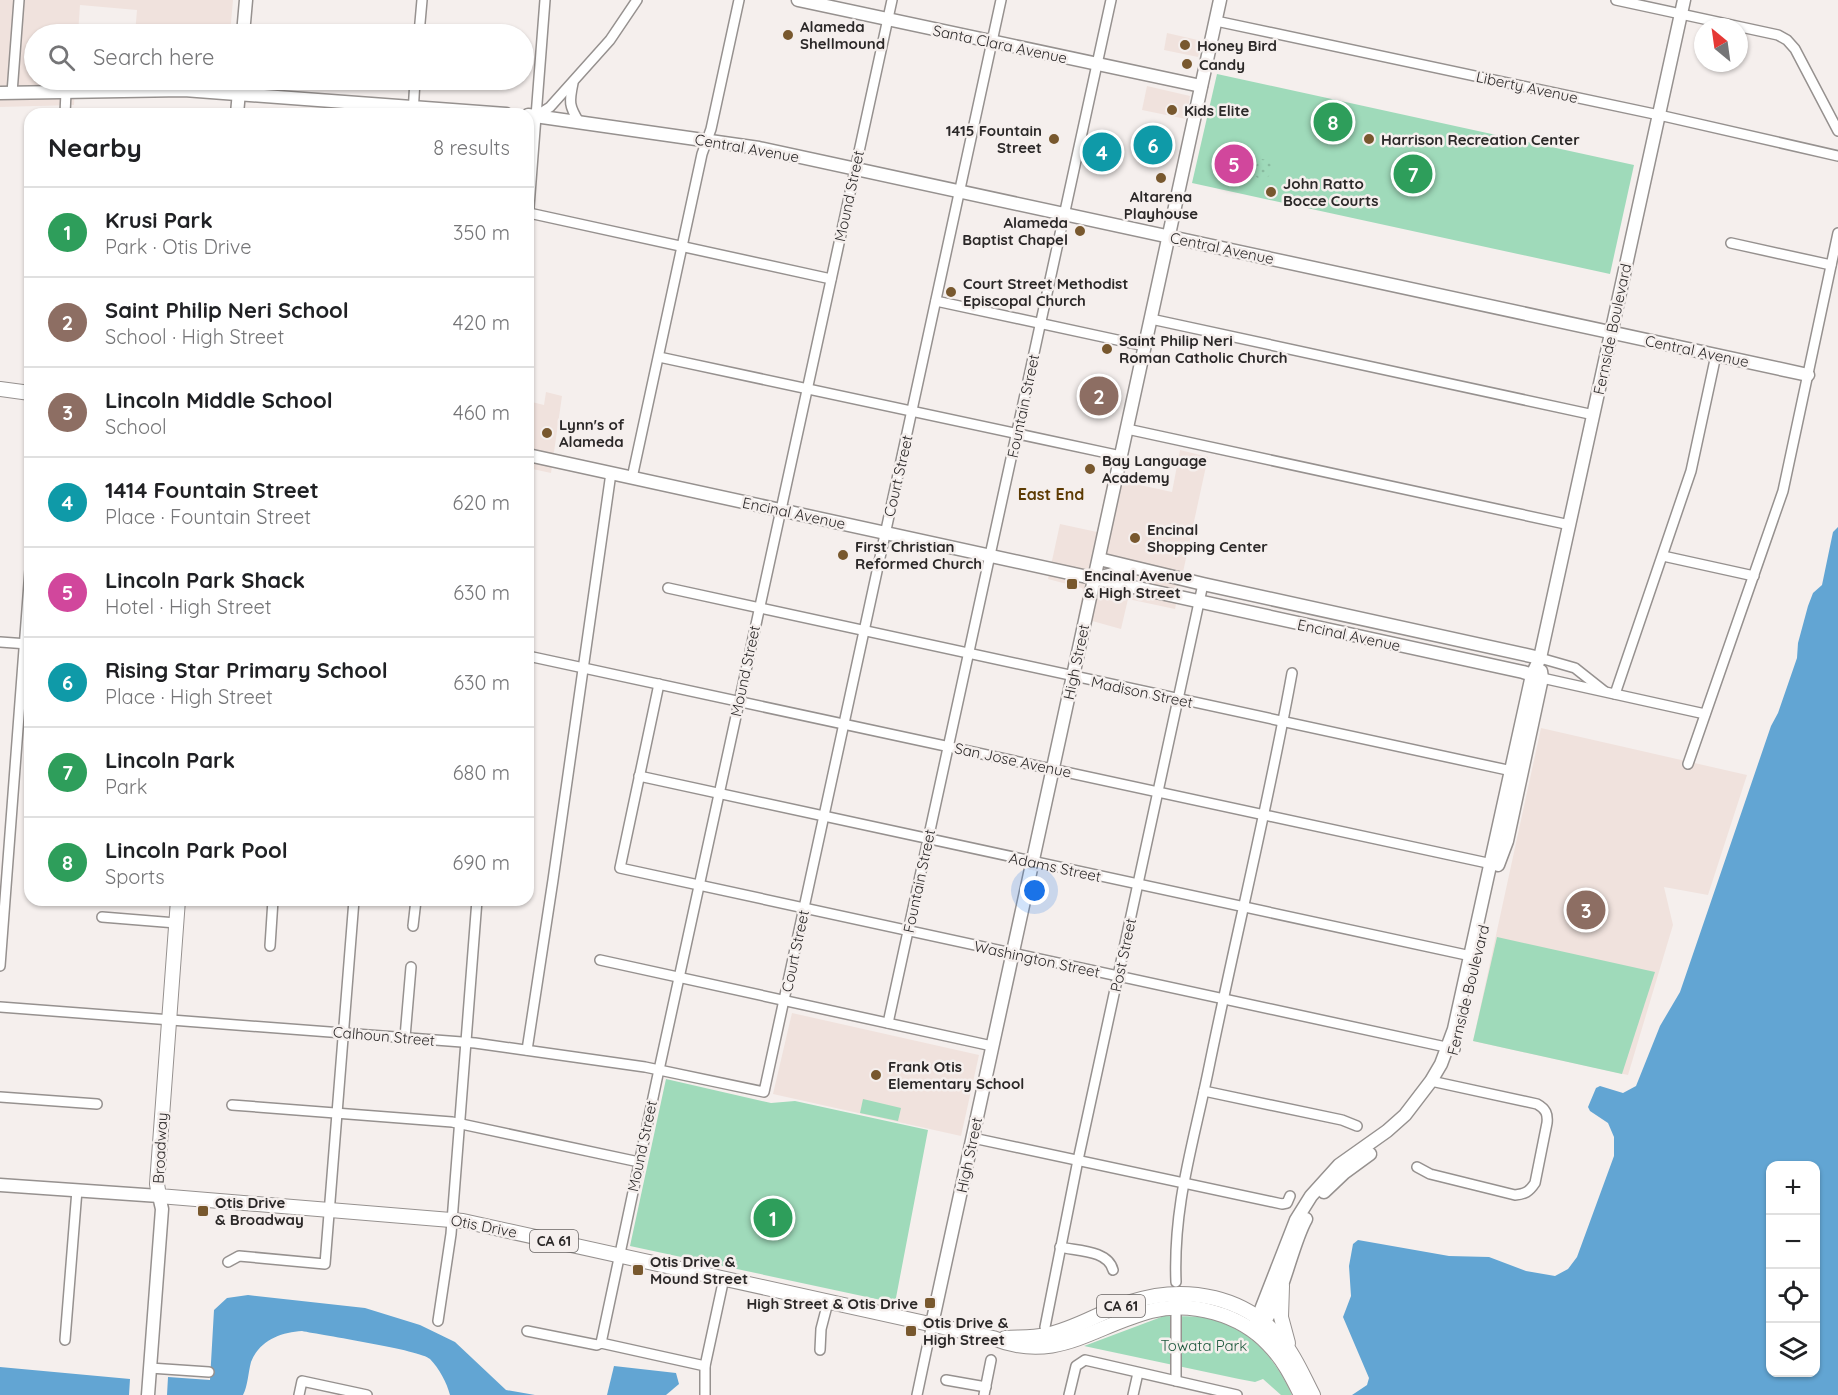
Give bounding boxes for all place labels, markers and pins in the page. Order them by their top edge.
place label: Alameda Shellmound [800,17,885,53]
marker: Alameda Shellmound [781,28,795,42]
place label: Honey Bird [1197,36,1277,55]
marker: Honey Bird [1178,38,1192,52]
place label: Candy [1199,55,1245,74]
marker: Candy [1180,57,1194,71]
pin: 8 [1314,100,1352,144]
place label: Kids Elite [1184,101,1249,120]
marker: Kids Elite [1165,103,1179,117]
place label: 1415 Fountain Street [946,121,1042,157]
pin: 6 [1134,122,1172,168]
pin: 4 [1082,130,1122,174]
place label: Harrison Recreation Center [1381,130,1580,149]
marker: 1415 Fountain Street [1047,132,1061,146]
marker: Harrison Recreation Center [1362,132,1376,146]
pin: 5 [1214,142,1254,186]
pin: 7 [1394,152,1432,196]
marker: Altarena Playhouse [1154,171,1168,185]
place label: John Ratto Bocce Courts [1283,174,1379,210]
marker: John Ratto Bocce Courts [1264,185,1278,199]
place label: Altarena Playhouse [1124,187,1198,223]
place label: Alameda Baptist Chapel [962,213,1068,249]
marker: Alameda Baptist Chapel [1073,224,1087,238]
place label: Court Street Methodist Episcopal Church [963,274,1128,310]
marker: Court Street Methodist Episcopal Church [944,285,958,299]
place label: Saint Philip Neri Roman Catholic Church [1119,331,1287,367]
marker: Saint Philip Neri Roman Catholic Church [1100,342,1114,356]
pin: 2 [1080,374,1118,418]
place label: Lynn's of Alameda [559,415,625,451]
marker: Lynn's of Alameda [540,426,554,440]
place label: Bay Language Academy [1102,451,1207,487]
marker: Bay Language Academy [1083,462,1097,476]
place label: Encinal Shopping Center [1147,520,1268,556]
marker: Encinal Shopping Center [1128,531,1142,545]
place label: First Christian Reformed Church [855,537,982,573]
marker: First Christian Reformed Church [836,548,850,562]
place label: Encinal Avenue & High Street [1084,566,1193,602]
marker: Encinal Avenue & High Street [1065,577,1079,591]
pin: 3 [1566,888,1606,932]
place label: Frank Otis Elementary School [888,1057,1024,1093]
marker: Frank Otis Elementary School [869,1068,883,1082]
place label: Otis Drive & Broadway [215,1193,304,1229]
pin: 1 [754,1196,792,1240]
marker: Otis Drive & Broadway [196,1204,210,1218]
place label: Otis Drive & Mound Street [650,1252,748,1288]
marker: Otis Drive & Mound Street [631,1263,645,1277]
place label: High Street & Otis Drive [747,1294,918,1313]
marker: High Street & Otis Drive [923,1296,937,1310]
place label: Otis Drive & High Street [923,1313,1009,1349]
marker: Otis Drive & High Street [904,1324,918,1338]

